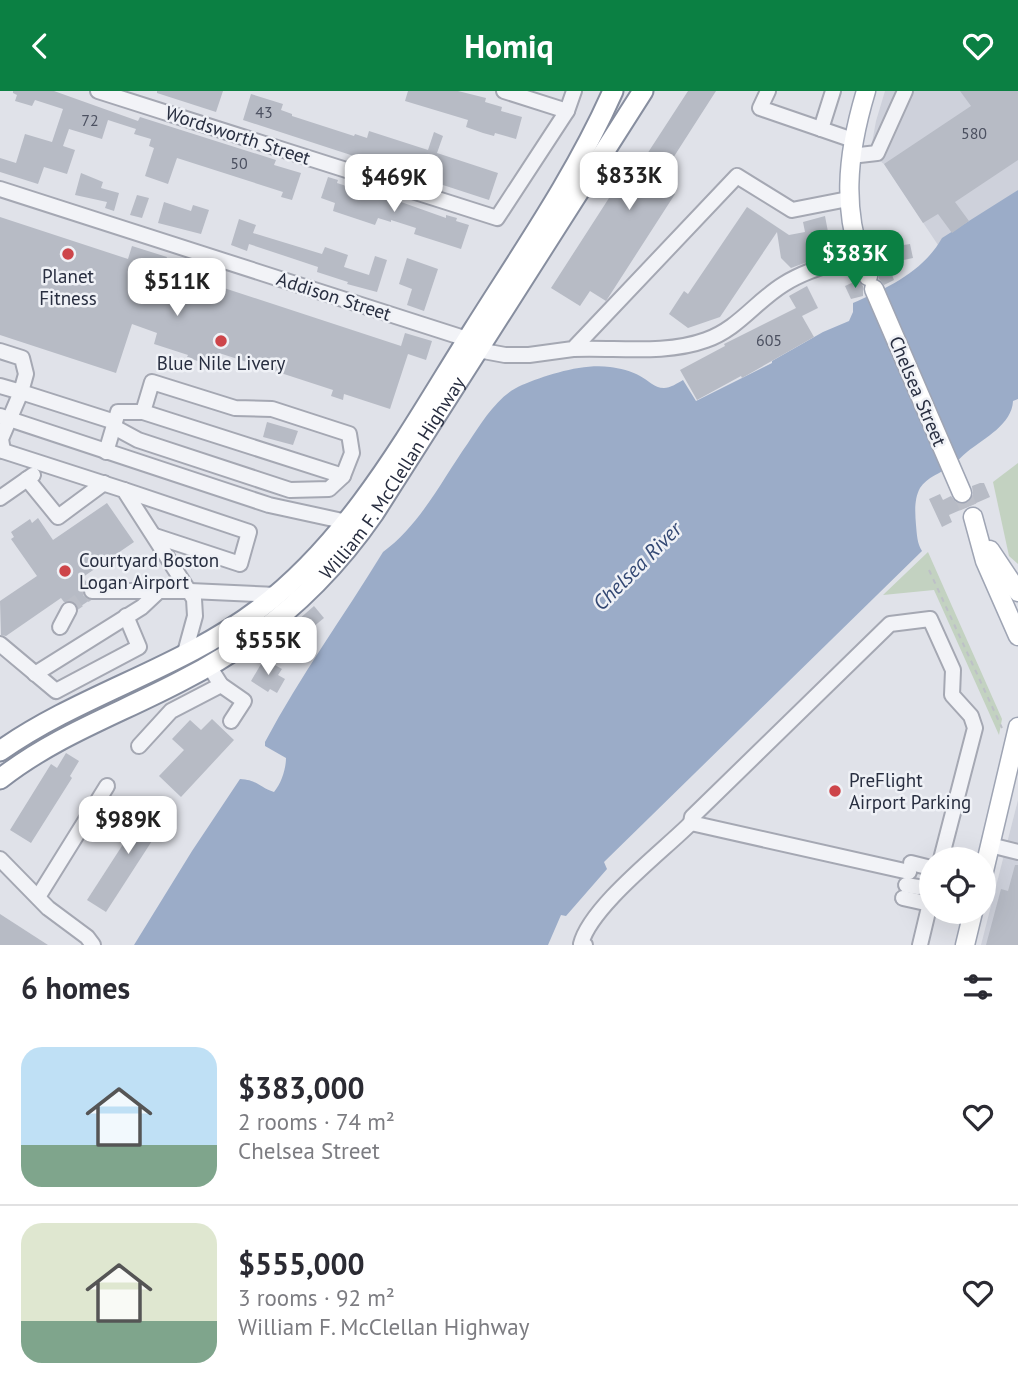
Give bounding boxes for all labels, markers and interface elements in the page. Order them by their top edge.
text: Homiq [464,25,554,67]
icon: back [21,27,59,65]
icon: heart [959,27,997,65]
street label: Wordsworth Street [162,100,314,170]
house number: 43 [255,102,273,122]
house number: 72 [81,110,99,130]
house number: 580 [961,123,987,143]
pin: $833K [580,152,678,212]
house number: 50 [230,153,248,173]
pin: $469K [345,155,443,214]
text: $833K [596,160,662,189]
text: $469K [361,162,427,191]
pin: $383K [806,231,904,290]
text: $383K [822,238,888,267]
marker: Planet Fitness [60,246,76,262]
pin: $511K [128,259,226,318]
place label: Planet Fitness [39,264,97,310]
text: $511K [144,266,210,295]
street label: Addison Street [274,266,395,326]
house number: 605 [756,330,782,350]
street label: Chelsea Street [884,332,952,450]
marker: Blue Nile Livery [213,333,229,349]
place label: Blue Nile Livery [157,351,285,375]
street label: William F. McClellan Highway [314,372,470,584]
water label: Chelsea River [587,514,689,616]
place label: Courtyard Boston Logan Airport [79,548,219,594]
marker: Courtyard Boston Logan Airport [57,563,73,579]
pin: $555K [219,617,317,677]
text: $555K [235,625,301,654]
place label: PreFlight Airport Parking [849,768,971,814]
marker: PreFlight Airport Parking [827,783,843,799]
pin: $989K [79,797,177,856]
text: $989K [95,804,161,833]
map controls [919,847,996,924]
button: locate [919,847,996,924]
text: 6 homes [21,968,130,1007]
icon: filters [959,968,997,1006]
text: $383,000 [238,1068,365,1107]
icon: home [77,1075,161,1159]
icon: heart [959,1098,997,1136]
text: 2 rooms · 74 m² [238,1107,395,1136]
text: Chelsea Street [238,1136,380,1165]
text: $555,000 [238,1244,365,1283]
icon: home [77,1251,161,1335]
icon: heart [959,1274,997,1312]
text: 3 rooms · 92 m² [238,1283,395,1312]
text: William F. McClellan Highway [238,1312,529,1341]

